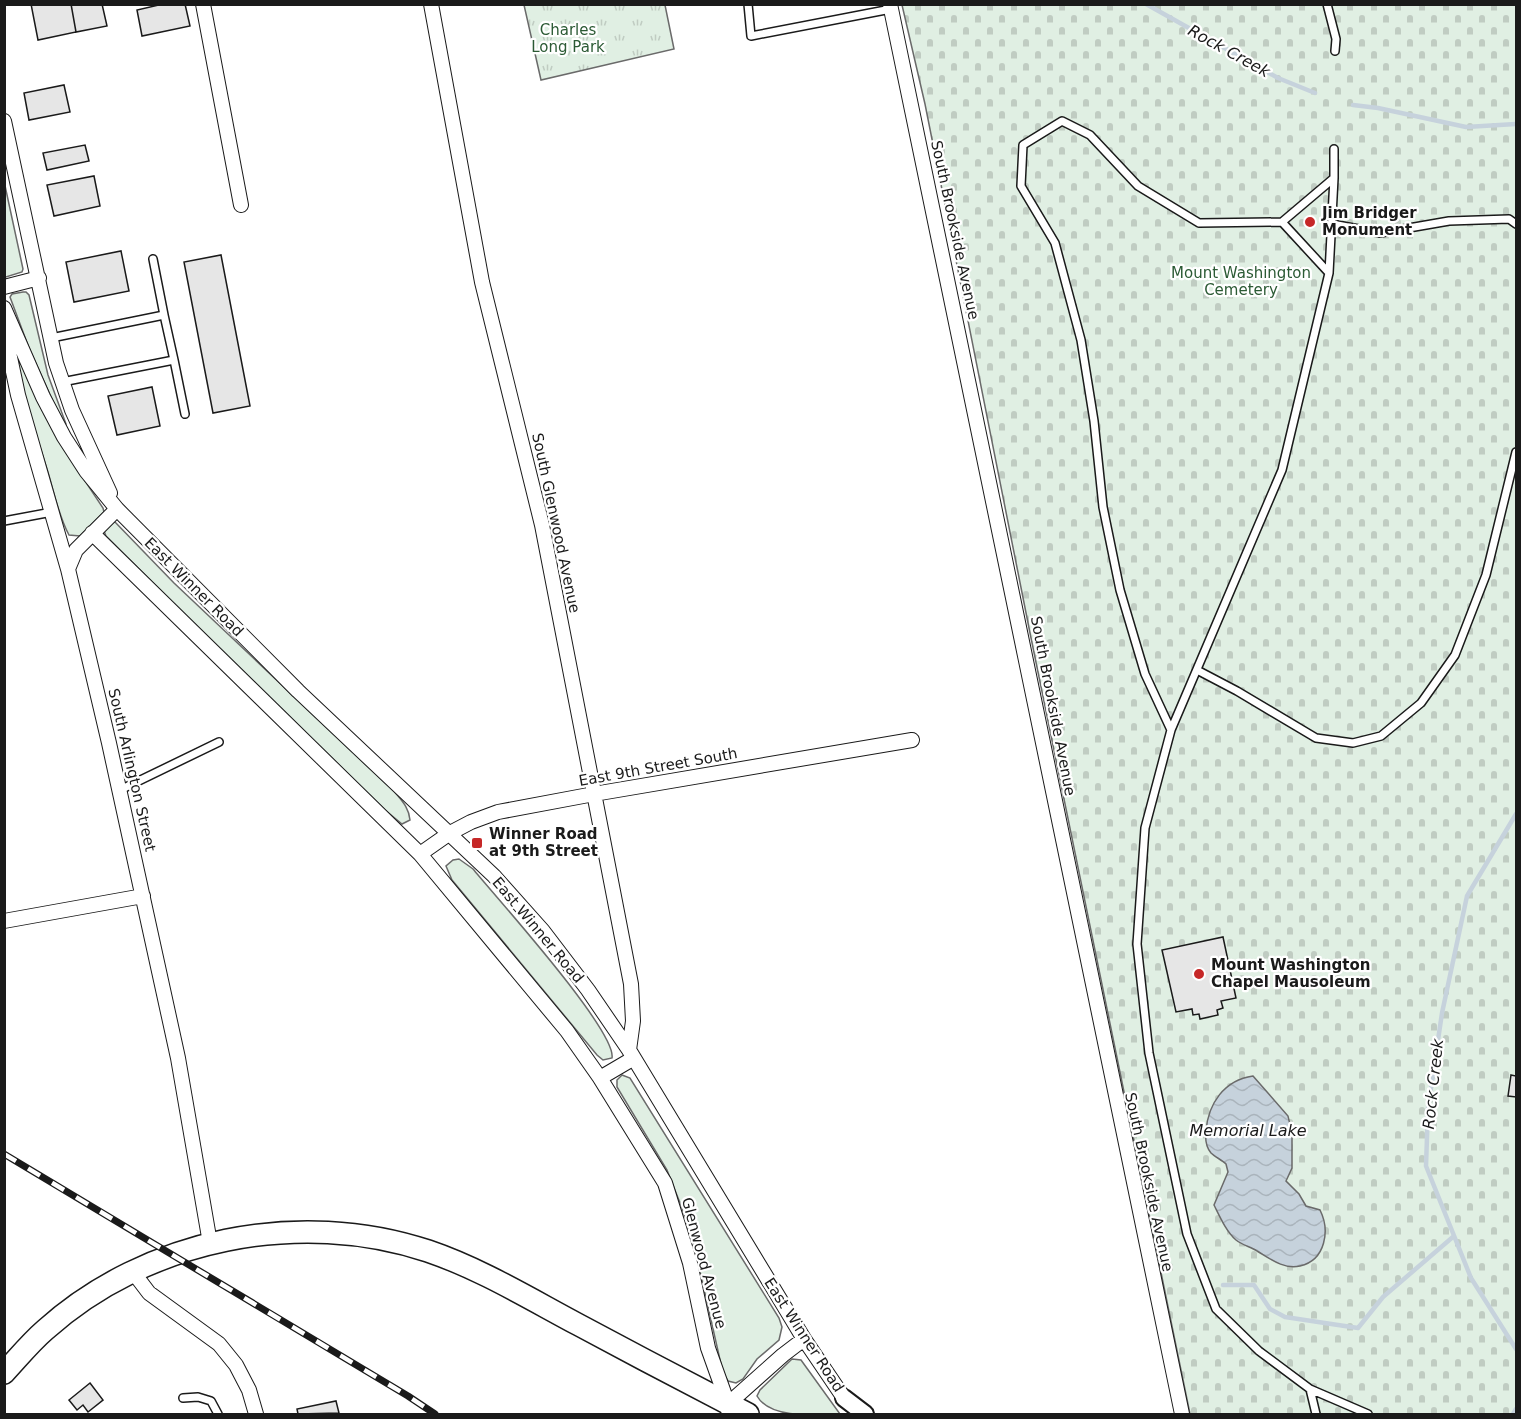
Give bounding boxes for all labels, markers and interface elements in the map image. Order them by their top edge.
park label: Charles Long Park [531,21,605,56]
water label: Rock Creek [1185,21,1274,82]
street label: South Brookside Avenue [927,139,983,321]
place label: Jim Bridger Monument [1321,204,1417,239]
marker: Jim Bridger Monument [1303,215,1317,229]
park label: Mount Washington Cemetery [1171,264,1311,299]
street label: South Glenwood Avenue [528,431,584,615]
street label: East Winner Road [141,534,247,640]
street label: South Brookside Avenue [1027,615,1079,797]
street label: South Arlington Street [104,687,160,854]
street label: East 9th Street South [577,744,739,790]
place label: Winner Road at 9th Street [489,825,598,860]
marker: Winner Road at 9th Street [470,836,484,850]
street label: East Winner Road [488,873,588,987]
place label: Mount Washington Chapel Mausoleum [1211,956,1371,991]
marker: Mount Washington Chapel Mausoleum [1192,967,1206,981]
water label: Rock Creek [1419,1037,1447,1130]
street label: South Brookside Avenue [1121,1091,1177,1273]
water label: Memorial Lake [1189,1121,1307,1140]
street label: Glenwood Avenue [678,1195,730,1331]
street label: East Winner Road [760,1274,848,1396]

